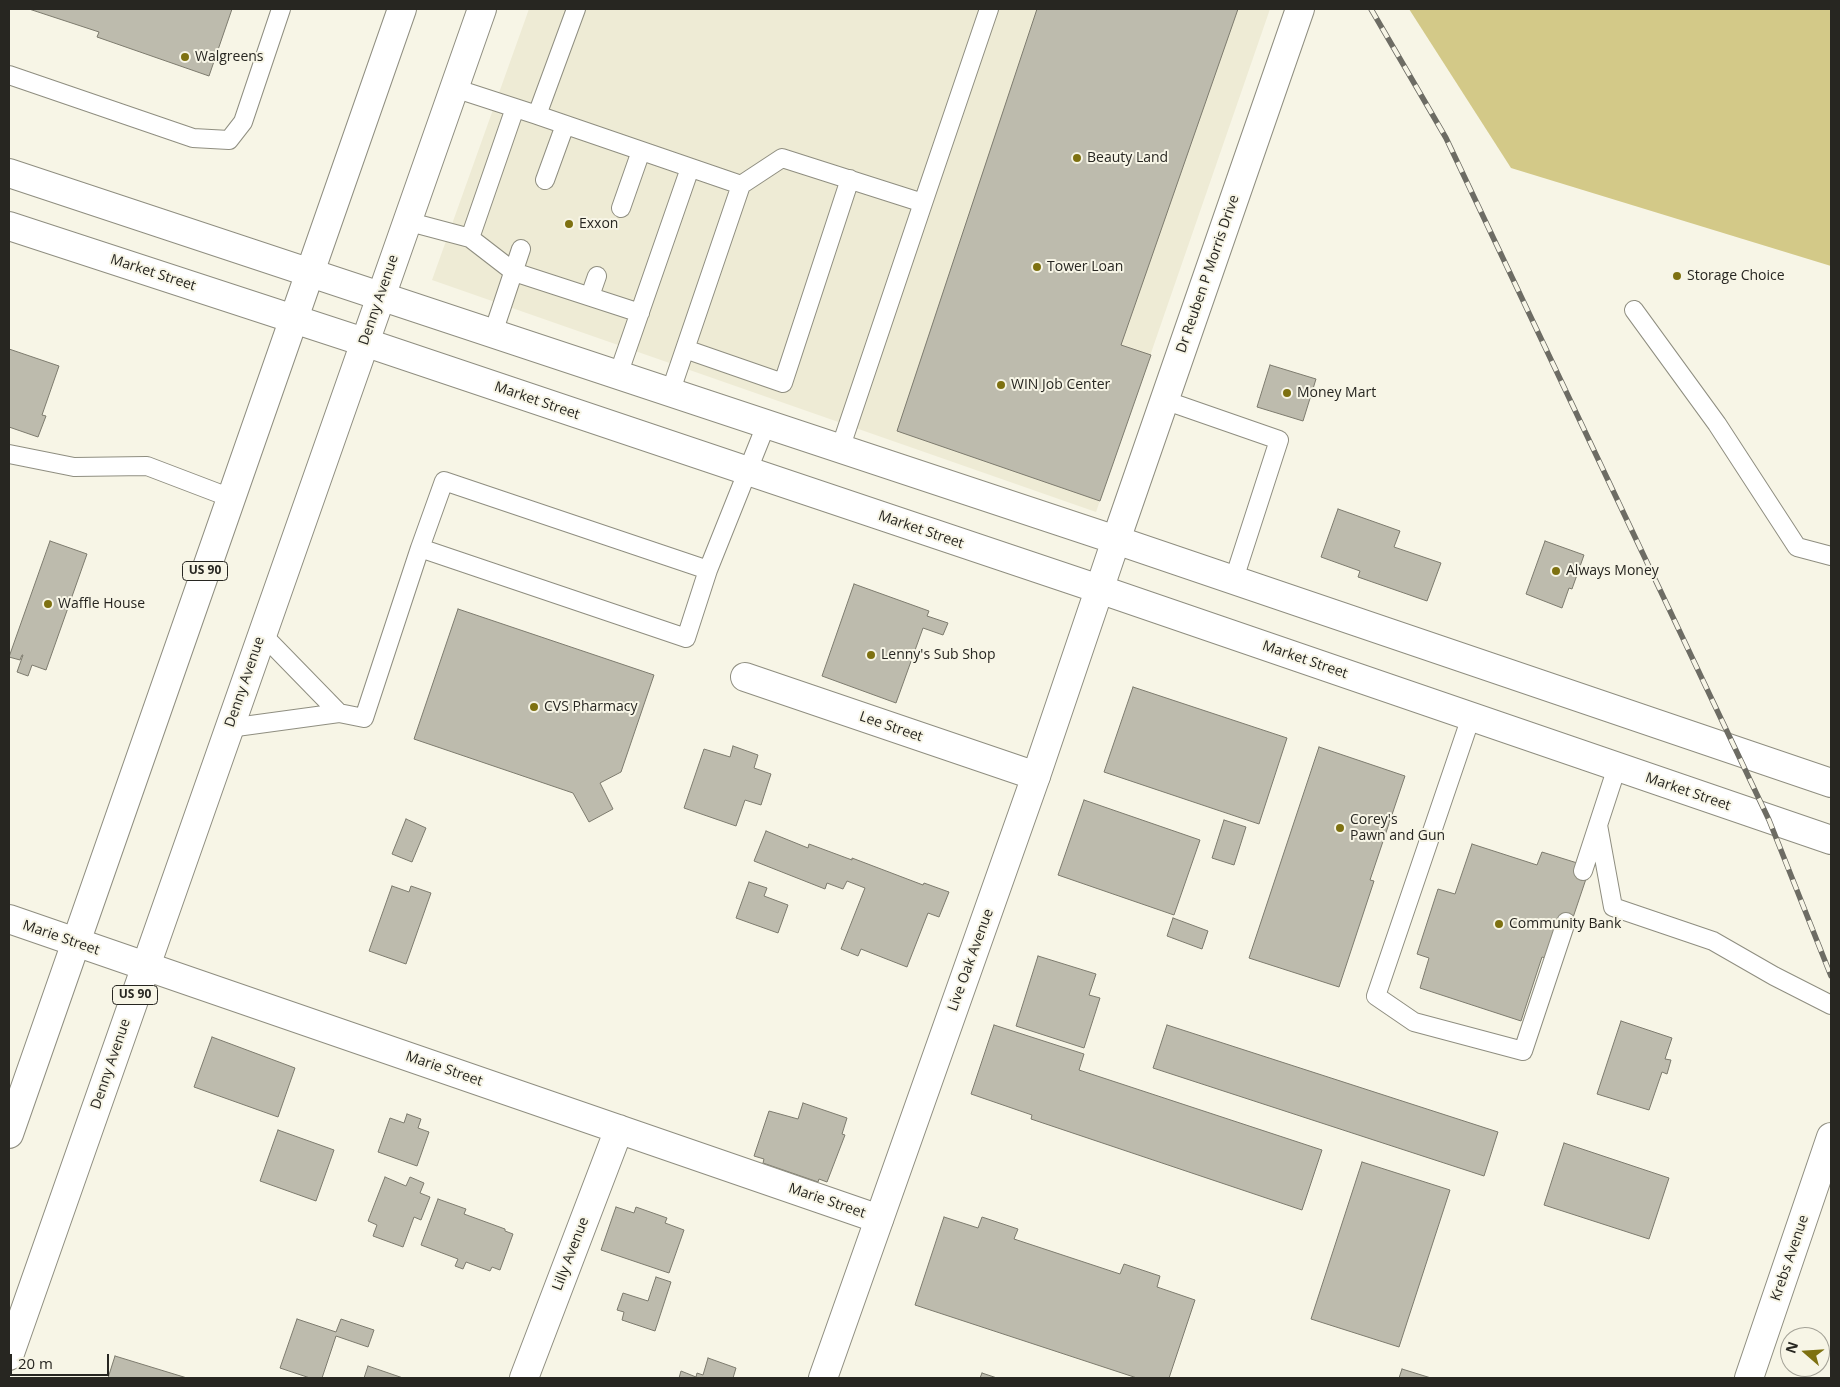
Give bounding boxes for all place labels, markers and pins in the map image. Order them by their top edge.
place label: Walgreens [195,49,264,65]
marker: Walgreens [179,51,191,63]
place label: Beauty Land [1087,150,1168,166]
marker: Beauty Land [1071,152,1083,164]
place label: Exxon [579,216,618,232]
marker: Exxon [563,218,575,230]
place label: Tower Loan [1047,259,1123,275]
marker: Tower Loan [1031,261,1043,273]
place label: Storage Choice [1687,268,1785,284]
marker: Storage Choice [1671,270,1683,282]
place label: WIN Job Center [1011,377,1110,393]
marker: WIN Job Center [995,379,1007,391]
place label: Money Mart [1297,385,1376,401]
marker: Money Mart [1281,387,1293,399]
place label: Always Money [1566,563,1659,579]
marker: Always Money [1550,565,1562,577]
place label: Waffle House [58,596,145,612]
marker: Waffle House [42,598,54,610]
place label: Lenny's Sub Shop [881,647,995,663]
marker: Lenny's Sub Shop [865,649,877,661]
place label: CVS Pharmacy [544,699,637,715]
marker: CVS Pharmacy [528,701,540,713]
place label: Corey's Pawn and Gun [1350,812,1445,844]
marker: Corey's Pawn and Gun [1334,822,1346,834]
place label: Community Bank [1509,916,1621,932]
marker: Community Bank [1493,918,1505,930]

